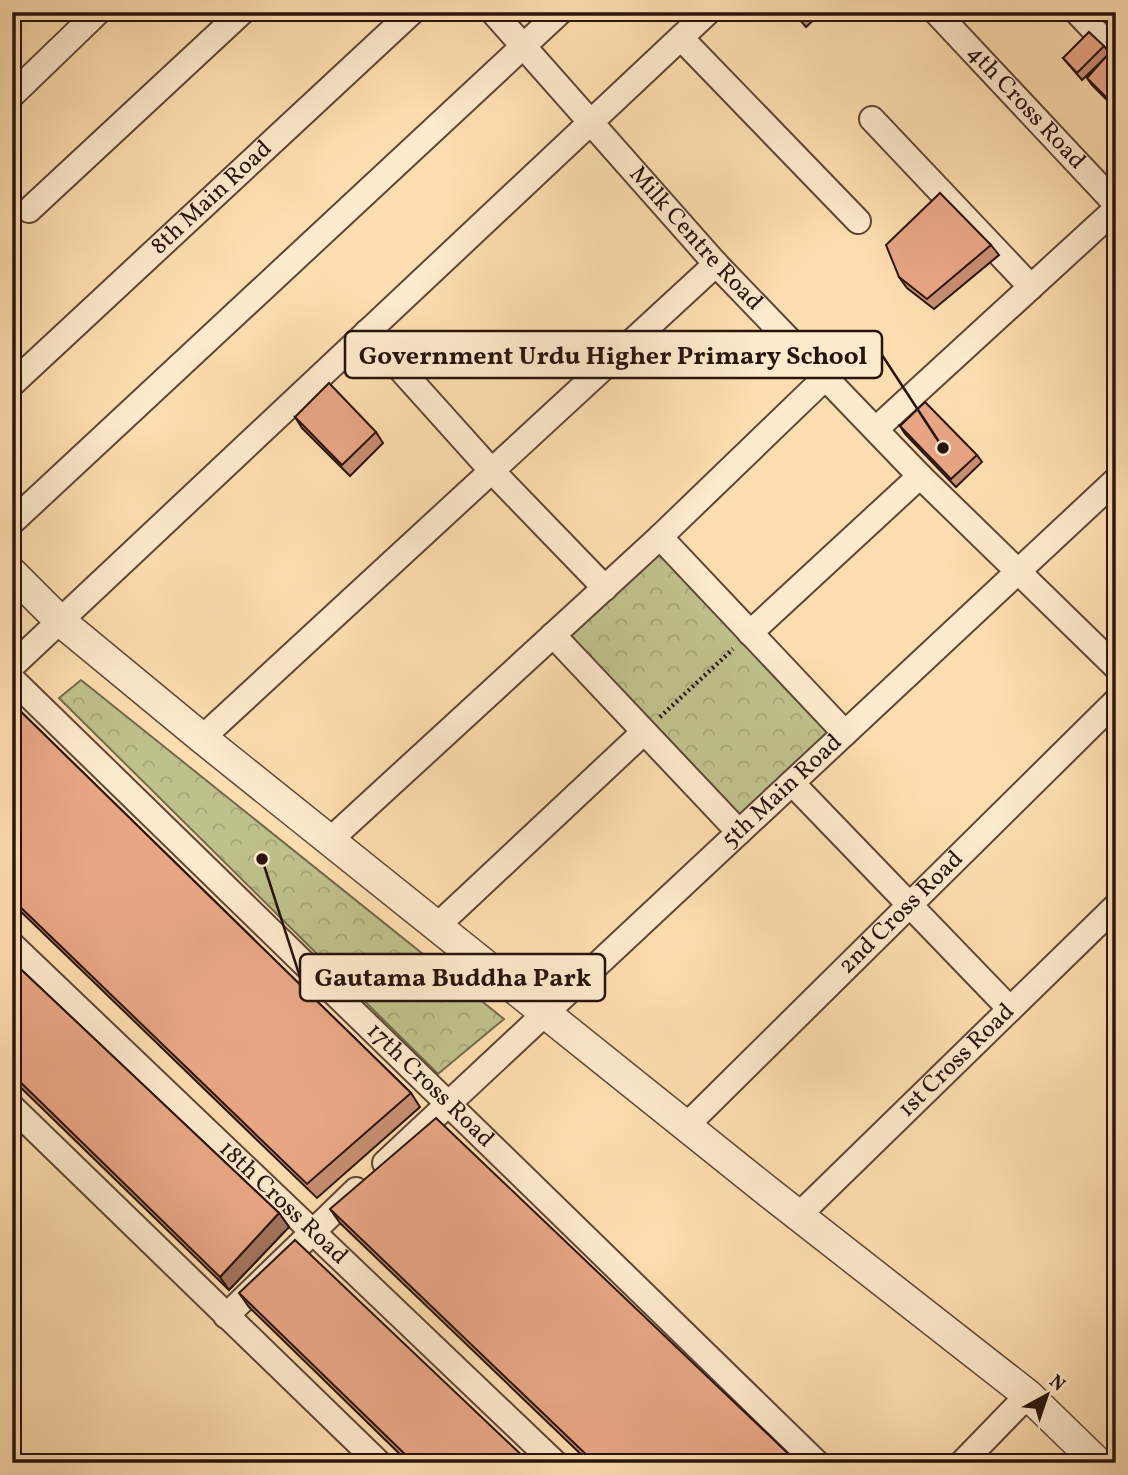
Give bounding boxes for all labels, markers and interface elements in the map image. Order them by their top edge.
street label: 4th Cross Road [958,38,1093,178]
street label: 8th Main Road [144,133,280,263]
street label: Milk Centre Road [620,159,770,319]
callout: Government Urdu Higher Primary School [345,331,882,378]
text: Government Urdu Higher Primary School [359,339,867,375]
street label: 5th Main Road [715,727,850,857]
street label: 2nd Cross Road [831,843,972,983]
callout: Gautama Buddha Park [300,954,605,1001]
text: Gautama Buddha Park [314,961,592,997]
street label: 1st Cross Road [891,996,1023,1126]
street label: 17th Cross Road [358,1015,501,1156]
street label: 18th Cross Road [210,1133,355,1273]
north arrow [1012,1360,1082,1430]
text: N [1043,1369,1070,1398]

